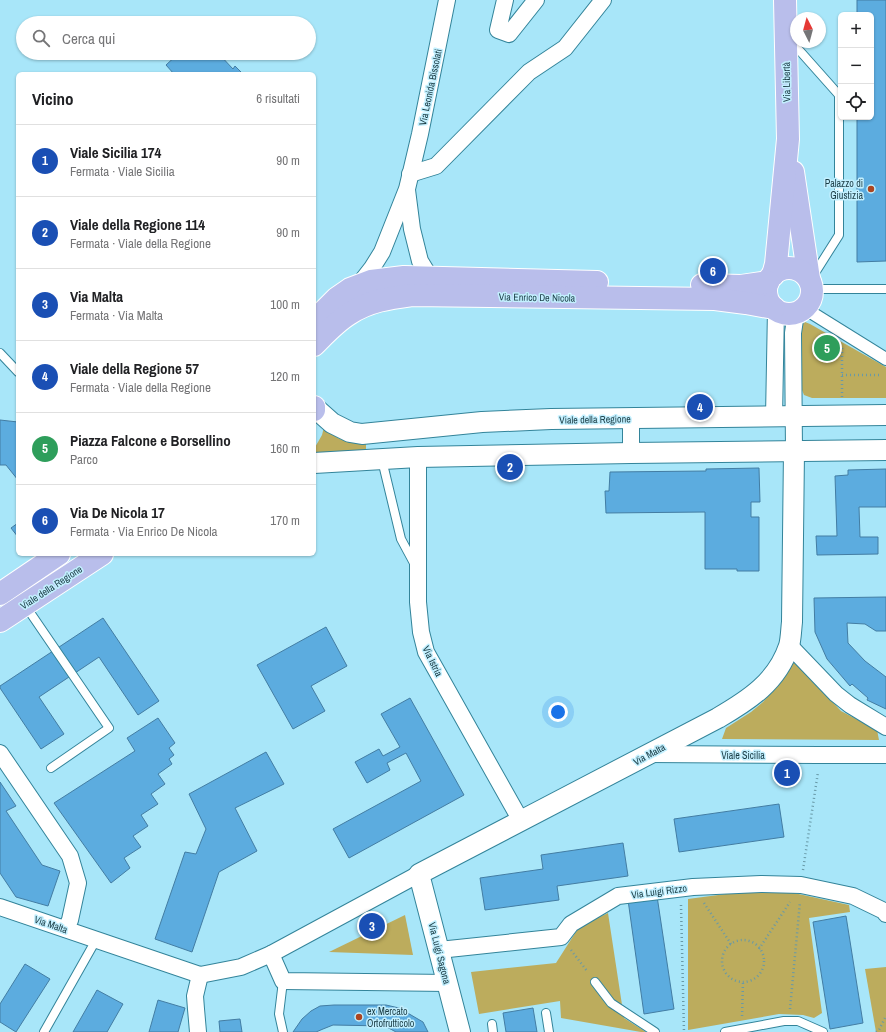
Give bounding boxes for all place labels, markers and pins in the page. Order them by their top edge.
place label: Palazzo di Giustizia [825,177,863,202]
marker: Palazzo di Giustizia [866,184,876,194]
pin: 6 [700,256,726,286]
pin: 5 [814,333,840,363]
pin: 4 [687,392,713,422]
pin: 2 [497,452,523,482]
pin: 1 [774,758,800,788]
pin: 3 [359,911,385,941]
place label: ex Mercato Ortofrutticolo [367,1005,415,1030]
marker: ex Mercato Ortofrutticolo [354,1012,364,1022]

